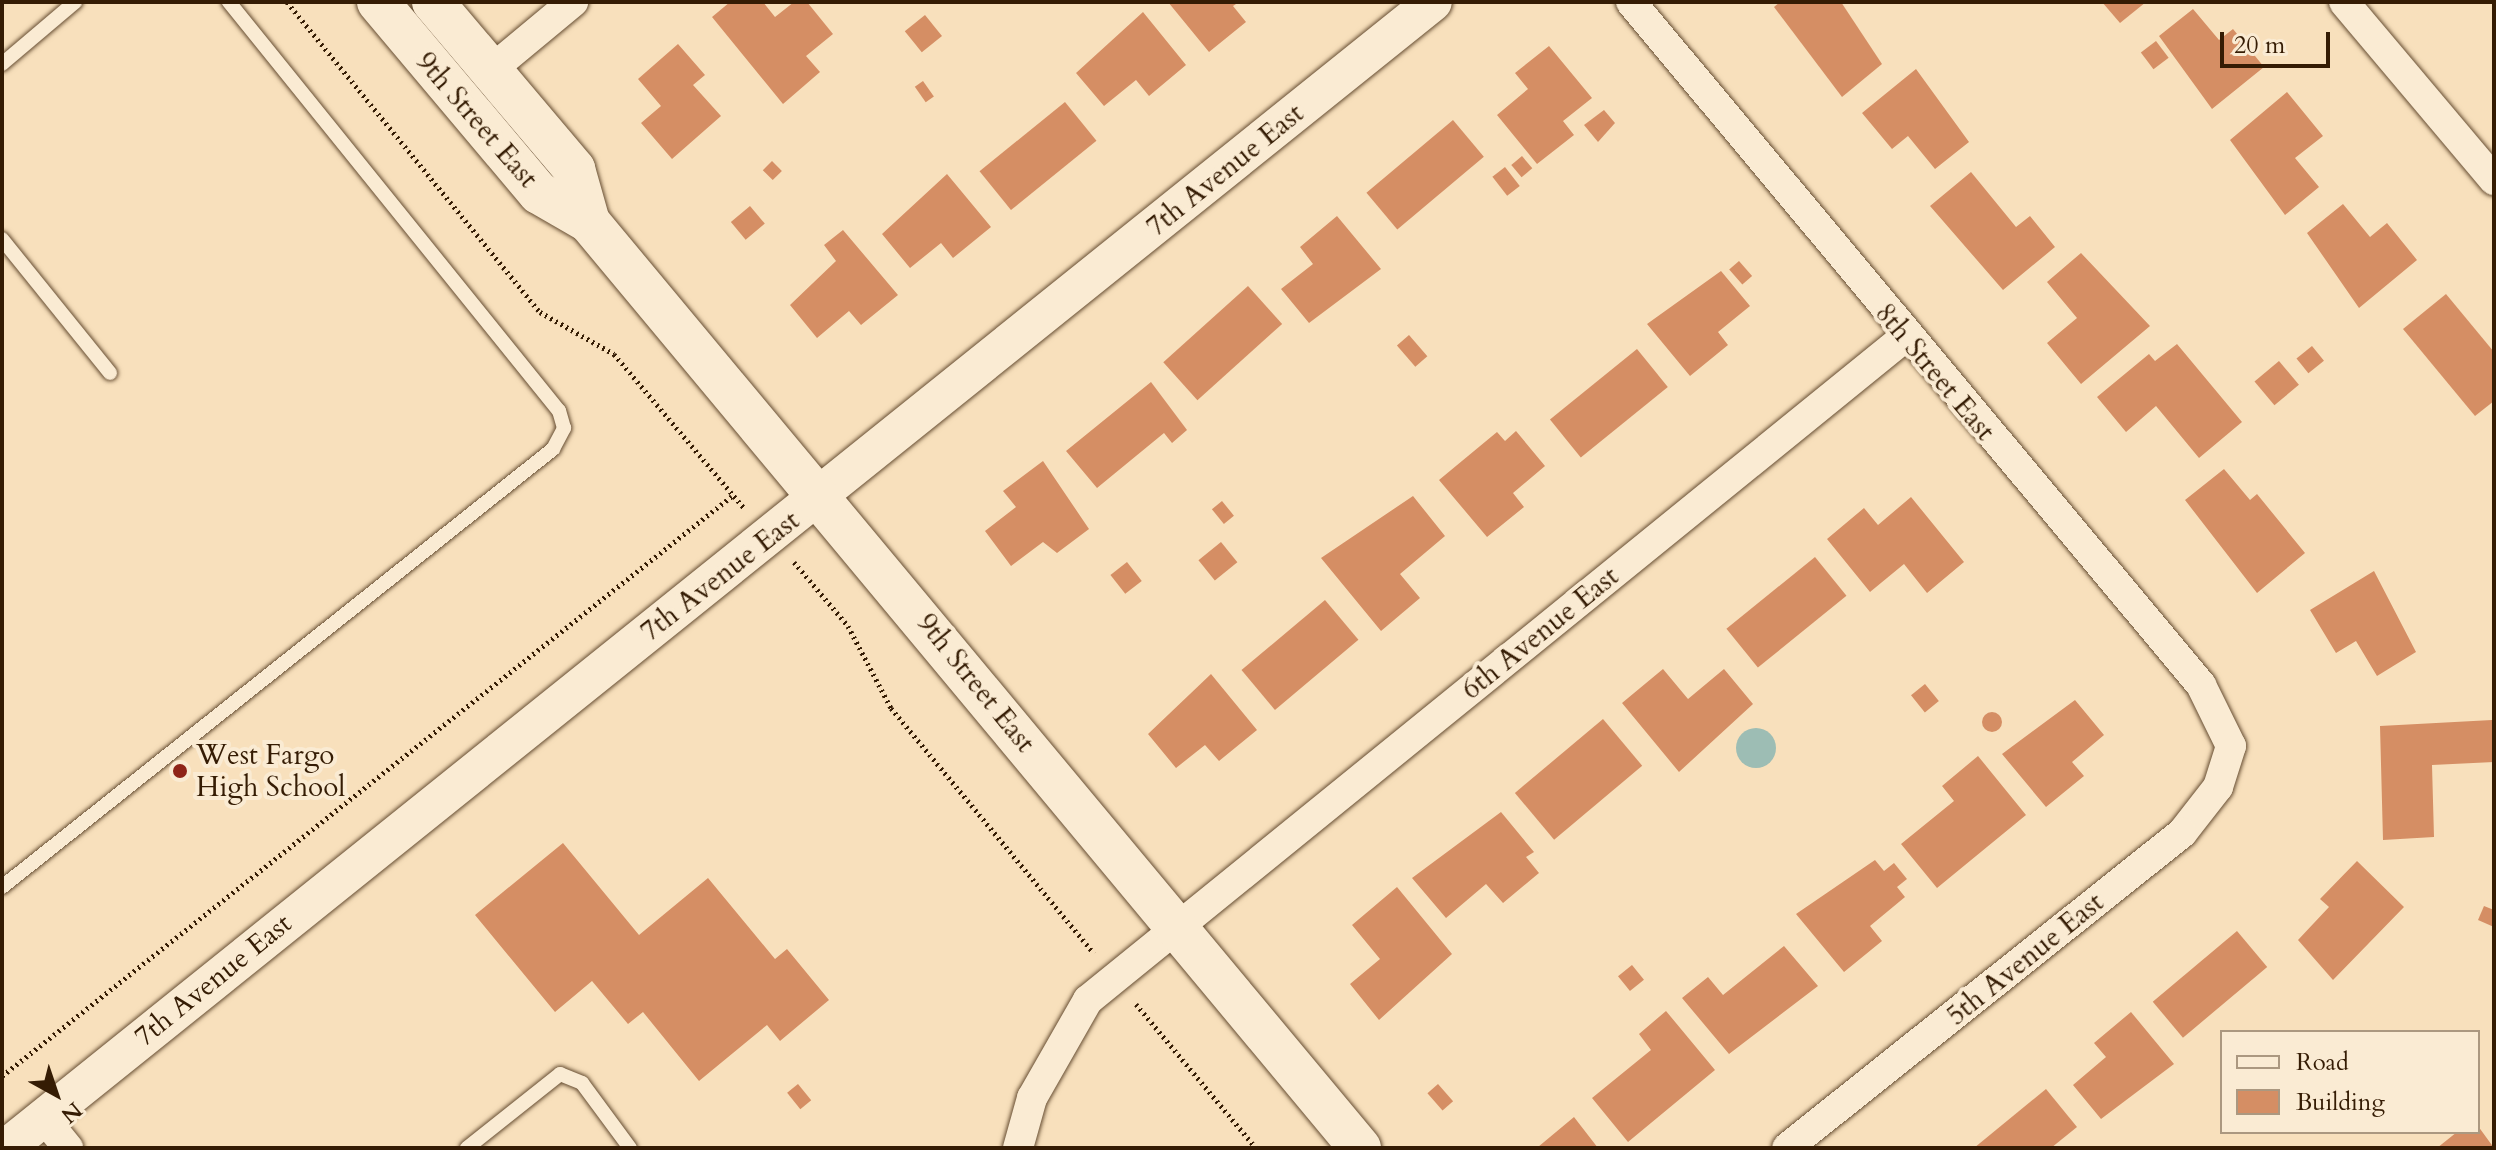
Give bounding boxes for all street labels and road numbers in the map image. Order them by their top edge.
street label: 9th Street East [409,45,545,195]
street label: 7th Avenue East [1140,97,1310,243]
street label: 8th Street East [1868,297,2002,447]
street label: 7th Avenue East [634,504,806,648]
street label: 6th Avenue East [1455,560,1625,706]
street label: 9th Street East [910,607,1042,759]
street label: 5th Avenue East [1940,886,2110,1032]
street label: 7th Avenue East [128,907,298,1053]

